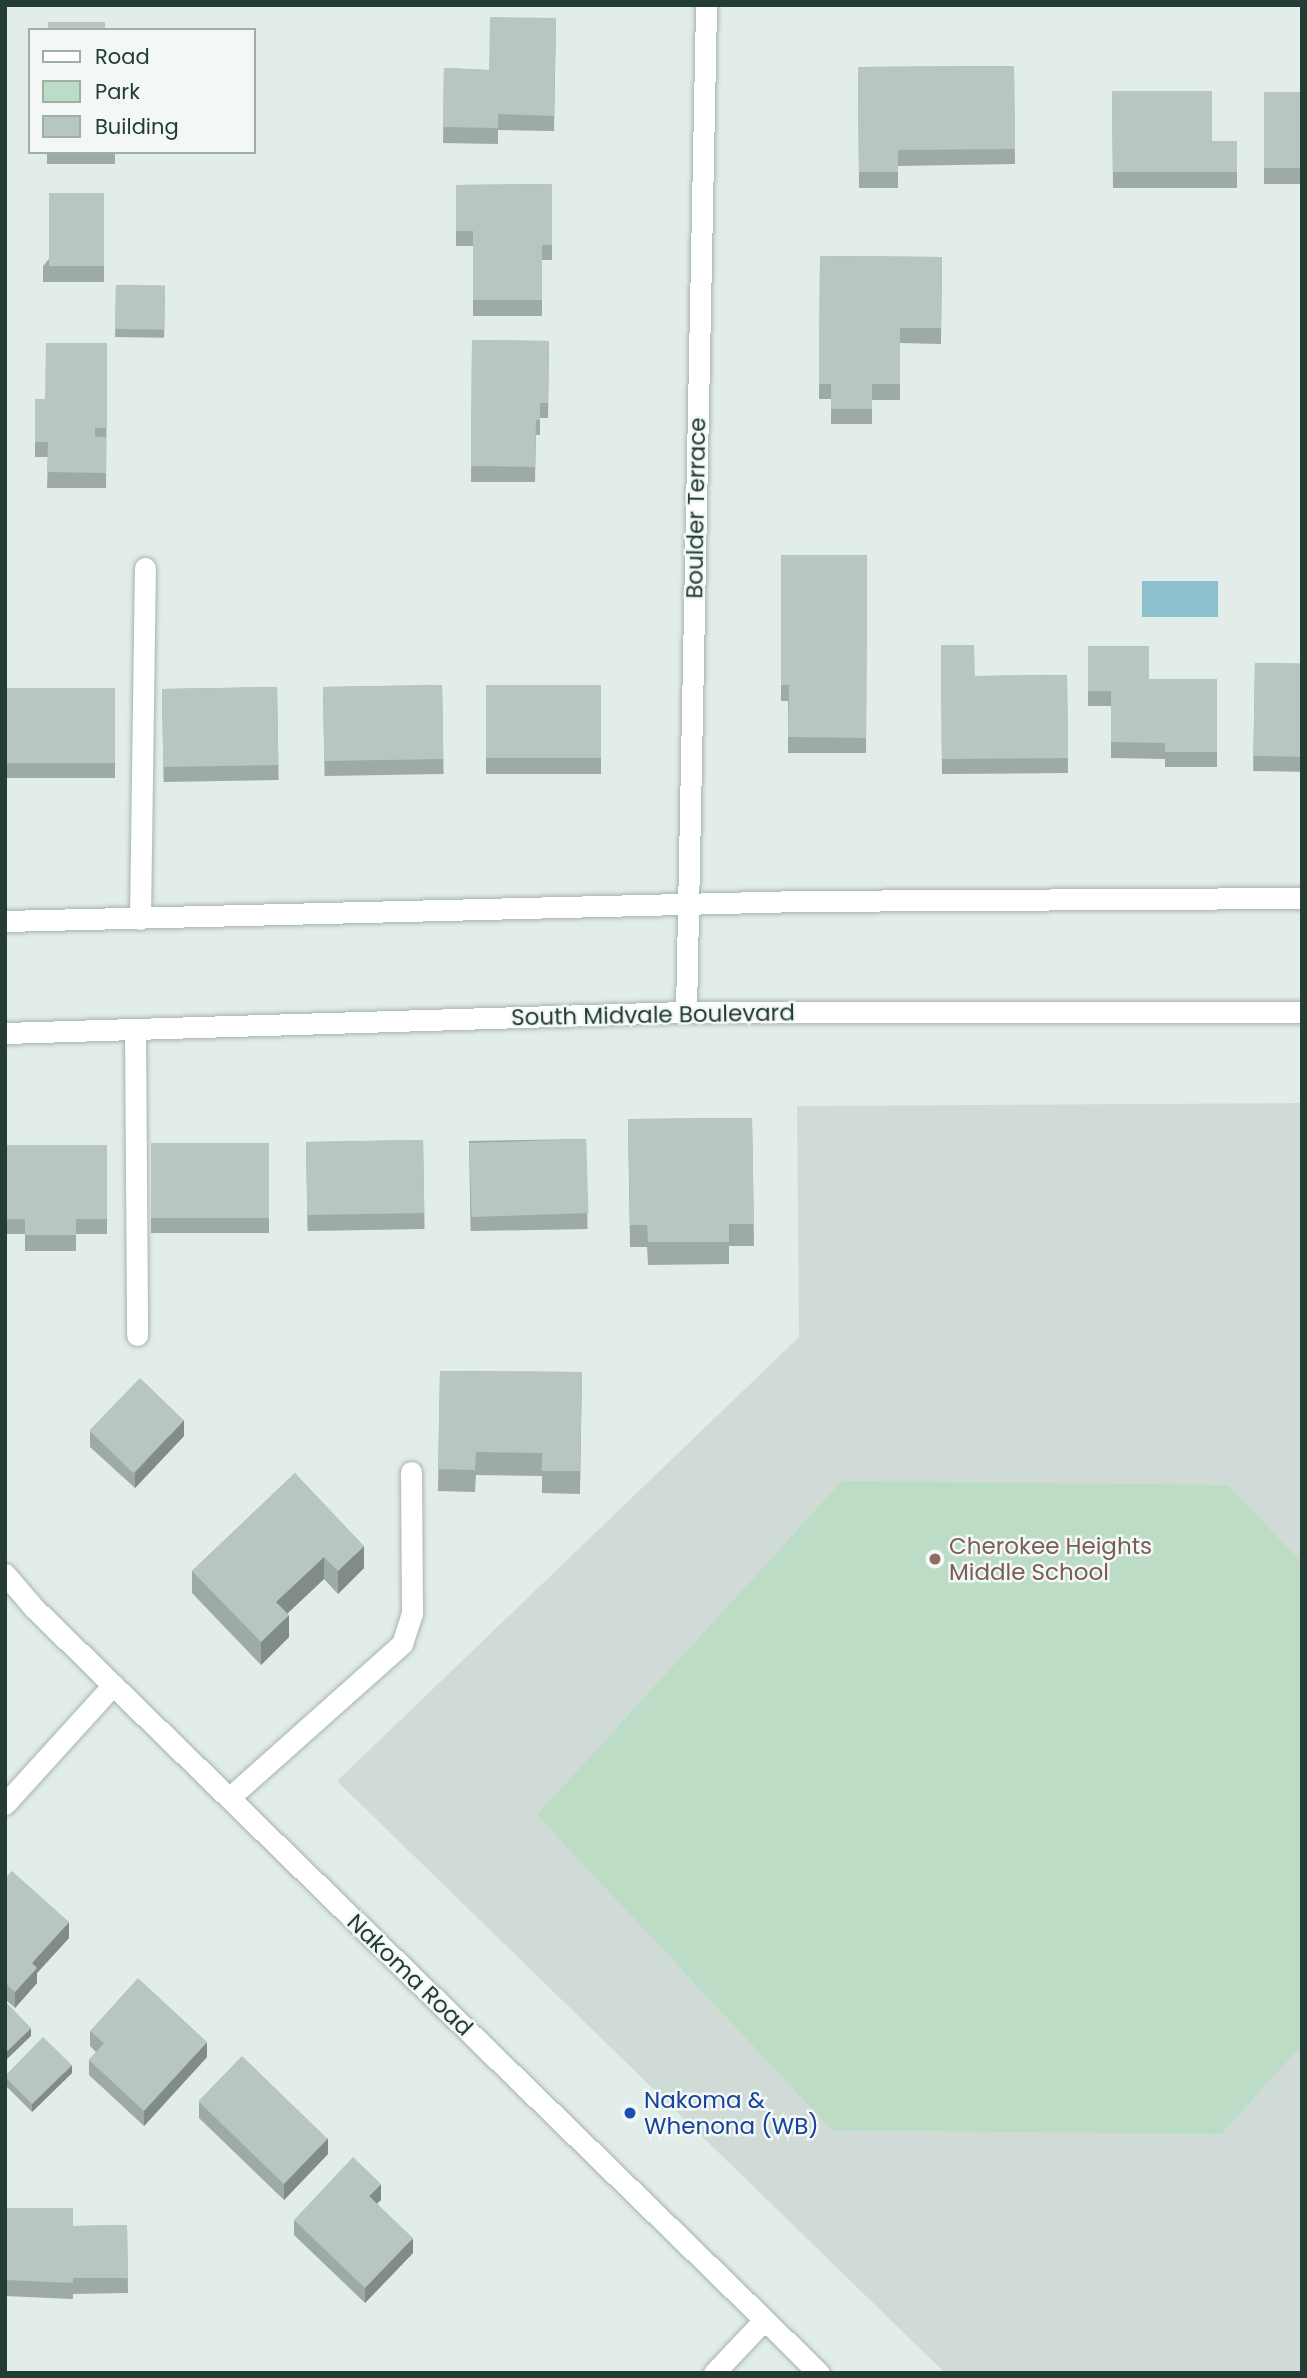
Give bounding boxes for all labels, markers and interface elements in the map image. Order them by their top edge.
legend [28,28,256,154]
text: Road [95,42,150,71]
text: Park [95,77,140,106]
text: Building [95,112,179,141]
street label: Boulder Terrace [681,417,711,599]
street label: South Midvale Boulevard [511,999,795,1031]
place label: Cherokee Heights Middle School [949,1532,1152,1586]
marker: Cherokee Heights Middle School [927,1551,943,1567]
street label: Nakoma Road [342,1908,478,2042]
place label: Nakoma & Whenona (WB) [644,2086,819,2140]
marker: Nakoma & Whenona (WB) [622,2105,638,2121]

